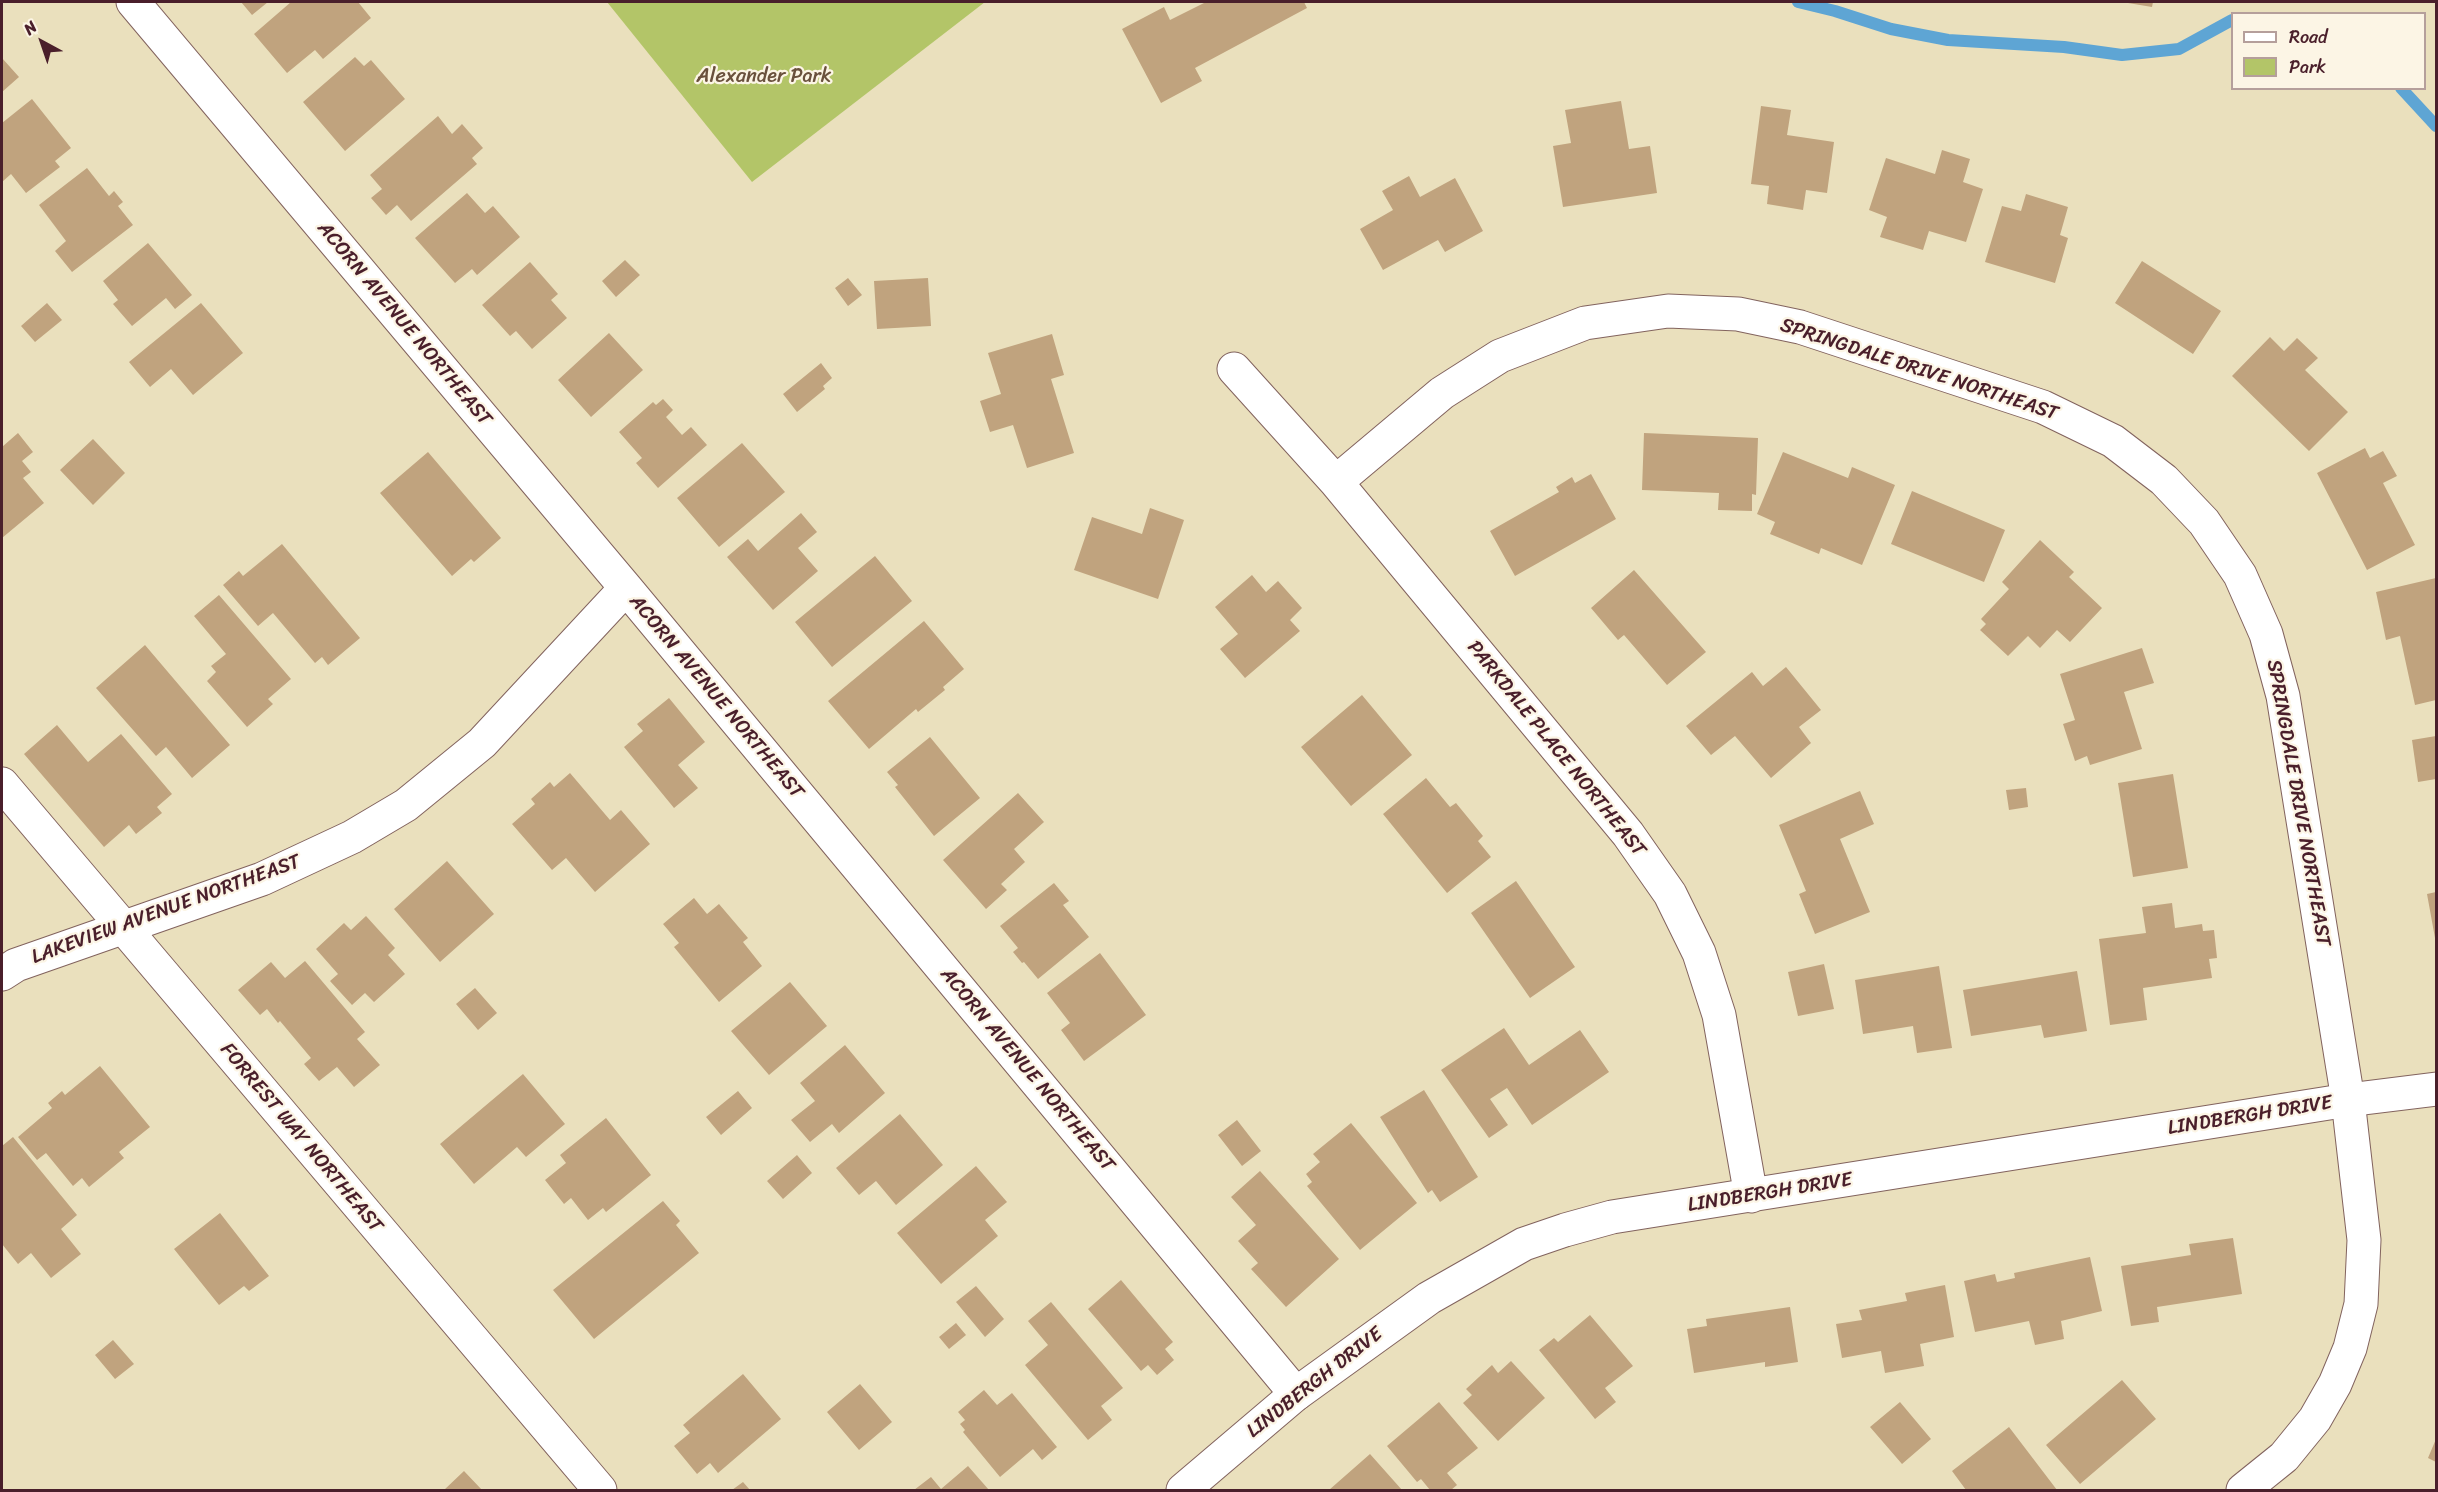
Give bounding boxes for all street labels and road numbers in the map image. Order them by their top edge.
street label: ACORN AVENUE NORTHEAST [312,217,496,431]
street label: SPRINGDALE DRIVE NORTHEAST [1777,314,2061,426]
street label: ACORN AVENUE NORTHEAST [624,590,808,804]
street label: PARKDALE PLACE NORTHEAST [1462,636,1650,862]
street label: SPRINGDALE DRIVE NORTHEAST [2261,658,2335,948]
street label: LAKEVIEW AVENUE NORTHEAST [28,850,304,970]
street label: ACORN AVENUE NORTHEAST [935,963,1119,1177]
street label: FORREST WAY NORTHEAST [215,1038,387,1238]
street label: LINDBERGH DRIVE [2166,1091,2334,1141]
street label: LINDBERGH DRIVE [1686,1168,1854,1218]
street label: LINDBERGH DRIVE [1242,1322,1388,1444]

